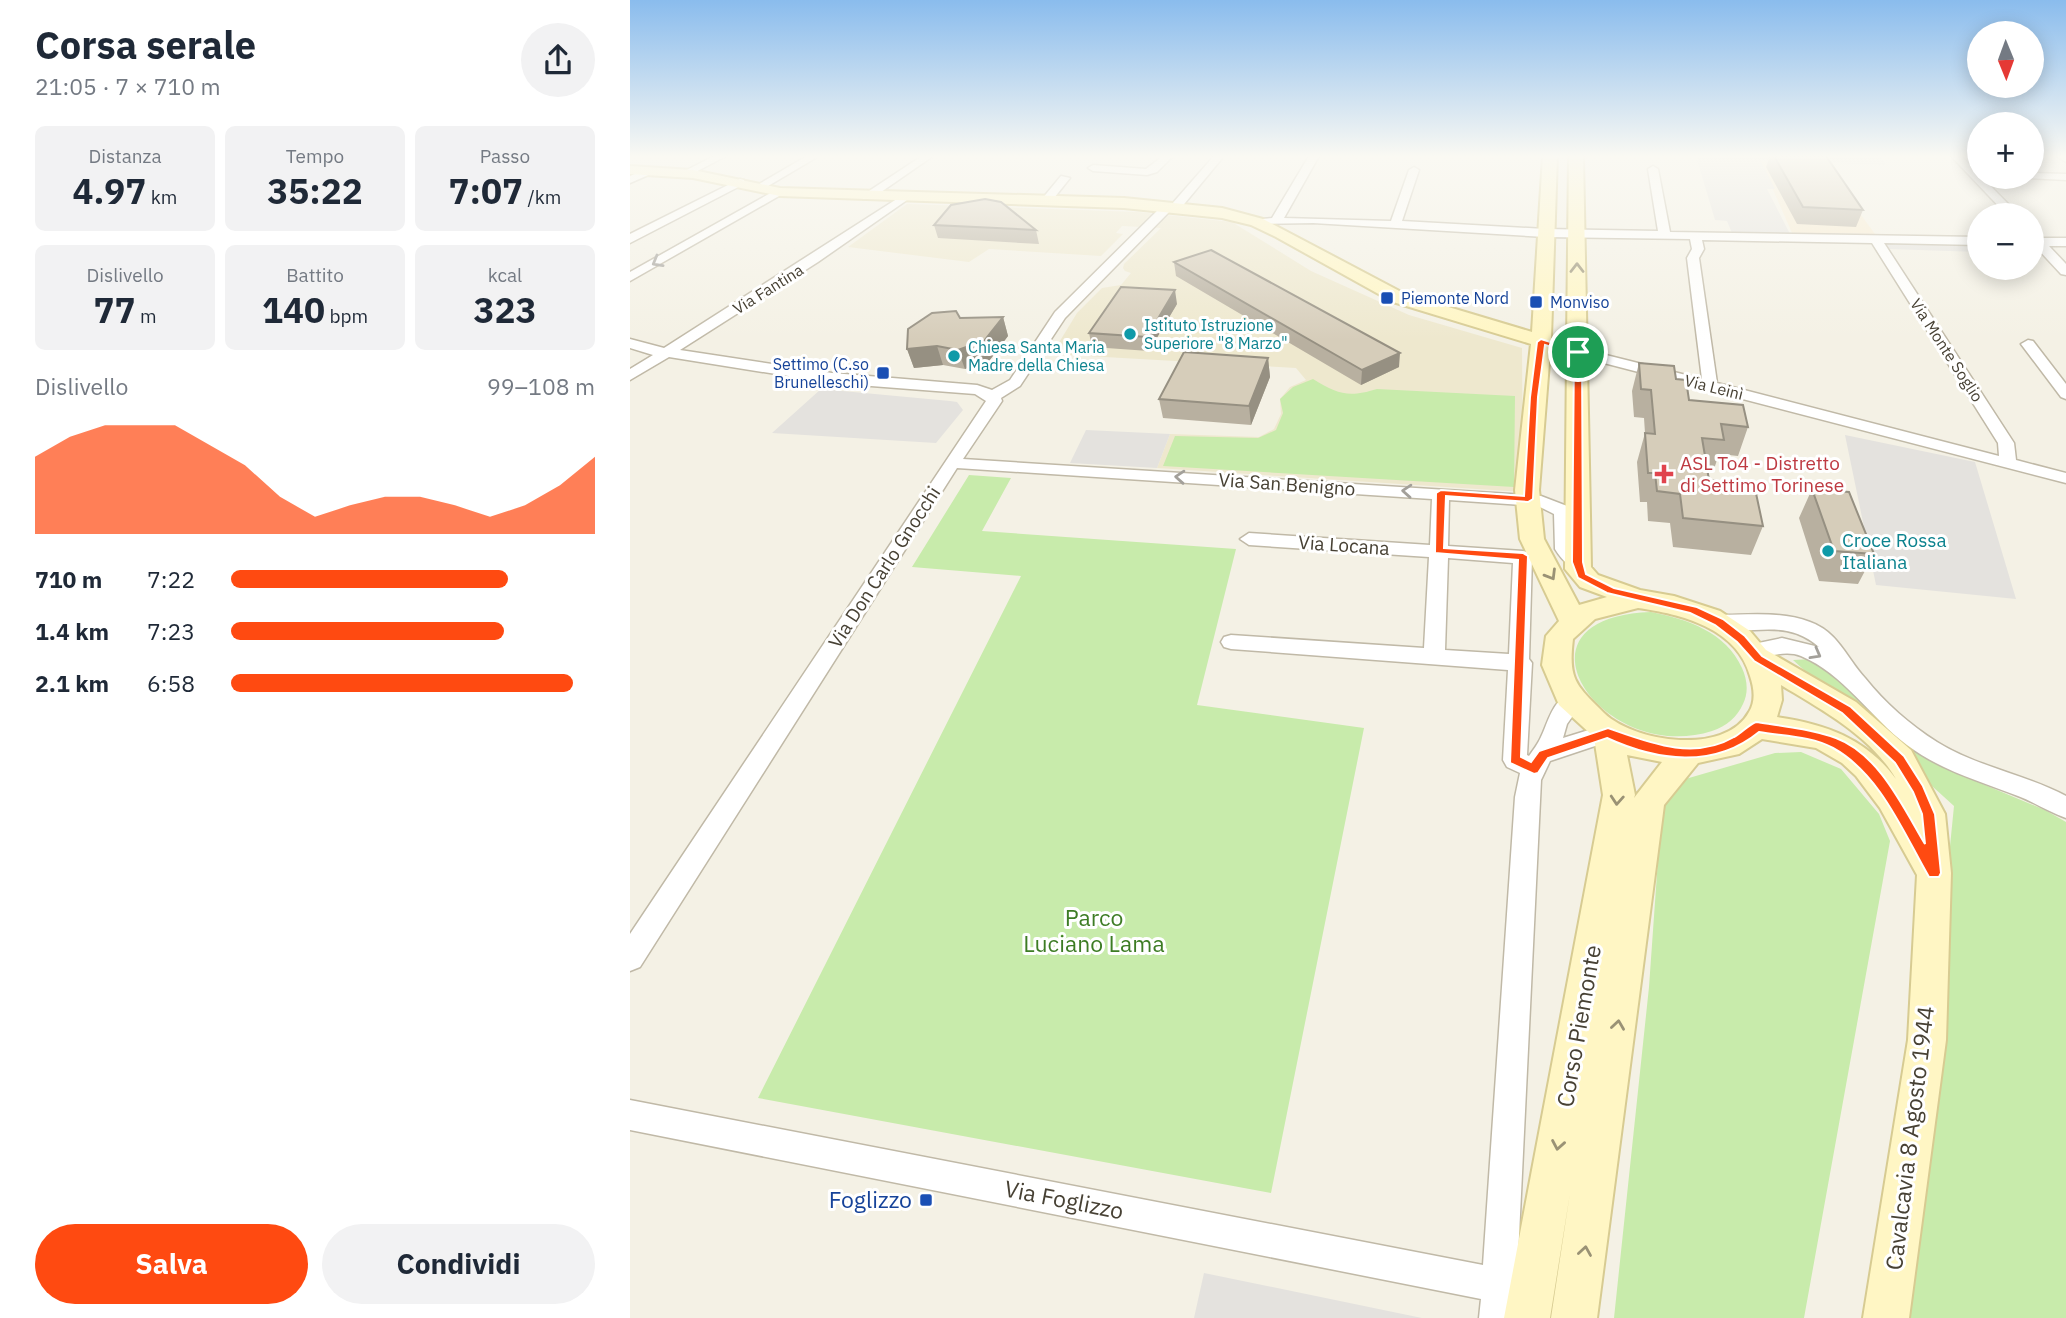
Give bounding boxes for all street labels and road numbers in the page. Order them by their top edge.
street label: Via Fantina [729,259,807,318]
street label: Via Monte Soglio [1906,295,1988,405]
street label: Via Leinì [1683,370,1745,404]
street label: Via San Benigno [1218,467,1356,501]
street label: Via Don Carlo Gnocchi [823,482,945,652]
street label: Via Locana [1297,530,1391,560]
street label: Corso Piemonte [1549,942,1607,1109]
street label: Cavalcavia 8 Agosto 1944 [1878,1004,1940,1272]
street label: Via Foglizzo [1002,1173,1126,1225]

